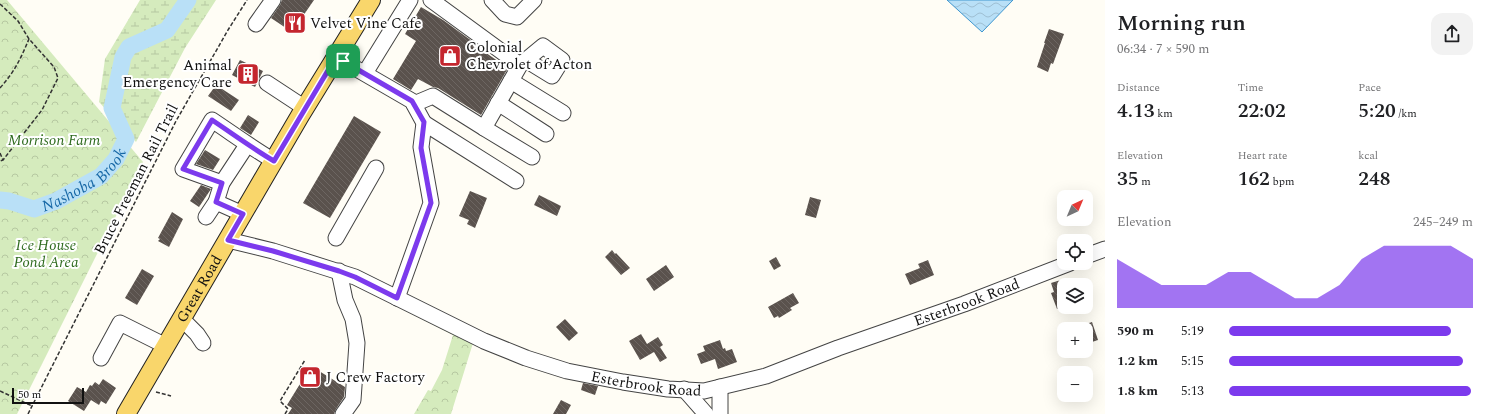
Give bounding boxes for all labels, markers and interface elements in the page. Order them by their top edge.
text: Morning run [1117,7,1246,40]
restaurant icon: Velvet Vine Cafe [282,10,308,36]
place label: Velvet Vine Cafe [310,12,422,35]
button: share [1431,13,1473,55]
place label: Colonial Chevrolet of Acton [466,36,592,76]
text: 06:34 · 7 × 590 m [1117,39,1209,59]
shop icon: Colonial Chevrolet of Acton [437,43,463,69]
pin [326,44,360,78]
icon: arrive [332,50,354,72]
place label: Animal Emergency Care [122,54,232,94]
building icon: Animal Emergency Care [235,61,261,87]
text: Distance [1117,79,1160,96]
text: Time [1238,79,1263,96]
text: Pace [1358,79,1381,96]
text: 4.13 [1117,96,1154,126]
text: 22:02 [1238,96,1286,126]
text: 5:20 [1358,96,1396,126]
street label: Bruce Freeman Rail Trail [88,100,185,259]
text: km [1154,105,1173,122]
text: /km [1396,105,1417,122]
park label: Morrison Farm [8,129,101,152]
water label: Nashoba Brook [38,144,133,218]
text: Elevation [1117,147,1163,164]
text: Heart rate [1238,147,1287,164]
text: kcal [1358,147,1378,164]
text: 35 [1117,164,1138,194]
text: 162 [1238,164,1270,194]
text: 248 [1358,164,1391,194]
text: m [1138,173,1151,190]
text: bpm [1270,173,1294,190]
north arrow [1057,190,1093,226]
map controls [1057,190,1093,402]
text: Elevation [1117,212,1171,232]
text: 245–249 m [1413,212,1473,232]
park label: Ice House Pond Area [14,234,79,274]
button: locate [1057,234,1093,270]
street label: Great Road [171,251,228,327]
street label: Esterbrook Road [911,273,1023,333]
button: layers [1057,278,1093,314]
text: 590 m [1117,321,1154,341]
text: 5:19 [1181,321,1204,341]
button: + [1057,322,1093,358]
text: 1.2 km [1117,351,1158,371]
text: 5:15 [1181,351,1204,371]
shop icon: J Crew Factory [297,364,323,390]
street label: Esterbrook Road [589,365,702,403]
place label: J Crew Factory [326,366,426,389]
button: − [1057,366,1093,402]
text: 1.8 km [1117,381,1158,401]
text: 5:13 [1181,381,1204,401]
scale bar [12,386,84,405]
text: 50 m [18,386,41,403]

